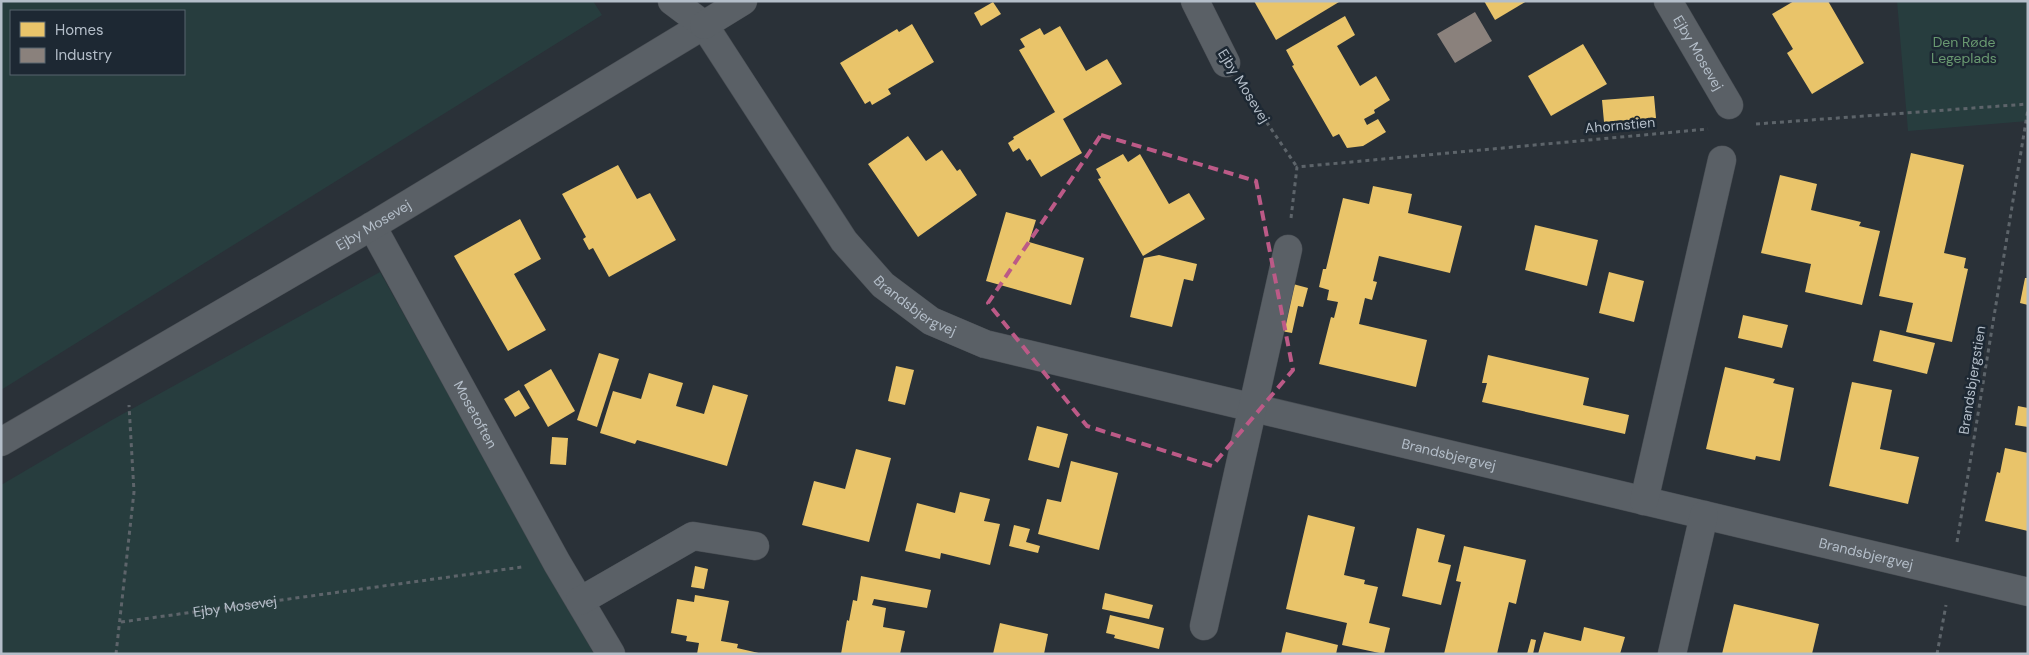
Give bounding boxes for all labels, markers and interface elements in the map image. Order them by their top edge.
legend [10,10,185,75]
street label: Ejby Mosevej [1669,12,1727,94]
text: Homes [55,20,104,40]
park label: Den Røde Legeplads [1931,33,1997,67]
text: Industry [55,45,113,65]
street label: Ejby Mosevej [1214,46,1274,126]
street label: Ahornstien [1584,113,1656,137]
street label: Ejby Mosevej [333,196,414,254]
street label: Brandsbjergvej [870,272,959,340]
street label: Brandsbjergstien [1955,324,1989,436]
street label: Mosetoften [450,377,501,451]
street label: Brandsbjergvej [1400,434,1498,474]
street label: Brandsbjergvej [1817,534,1915,573]
street label: Ejby Mosevej [192,592,278,621]

